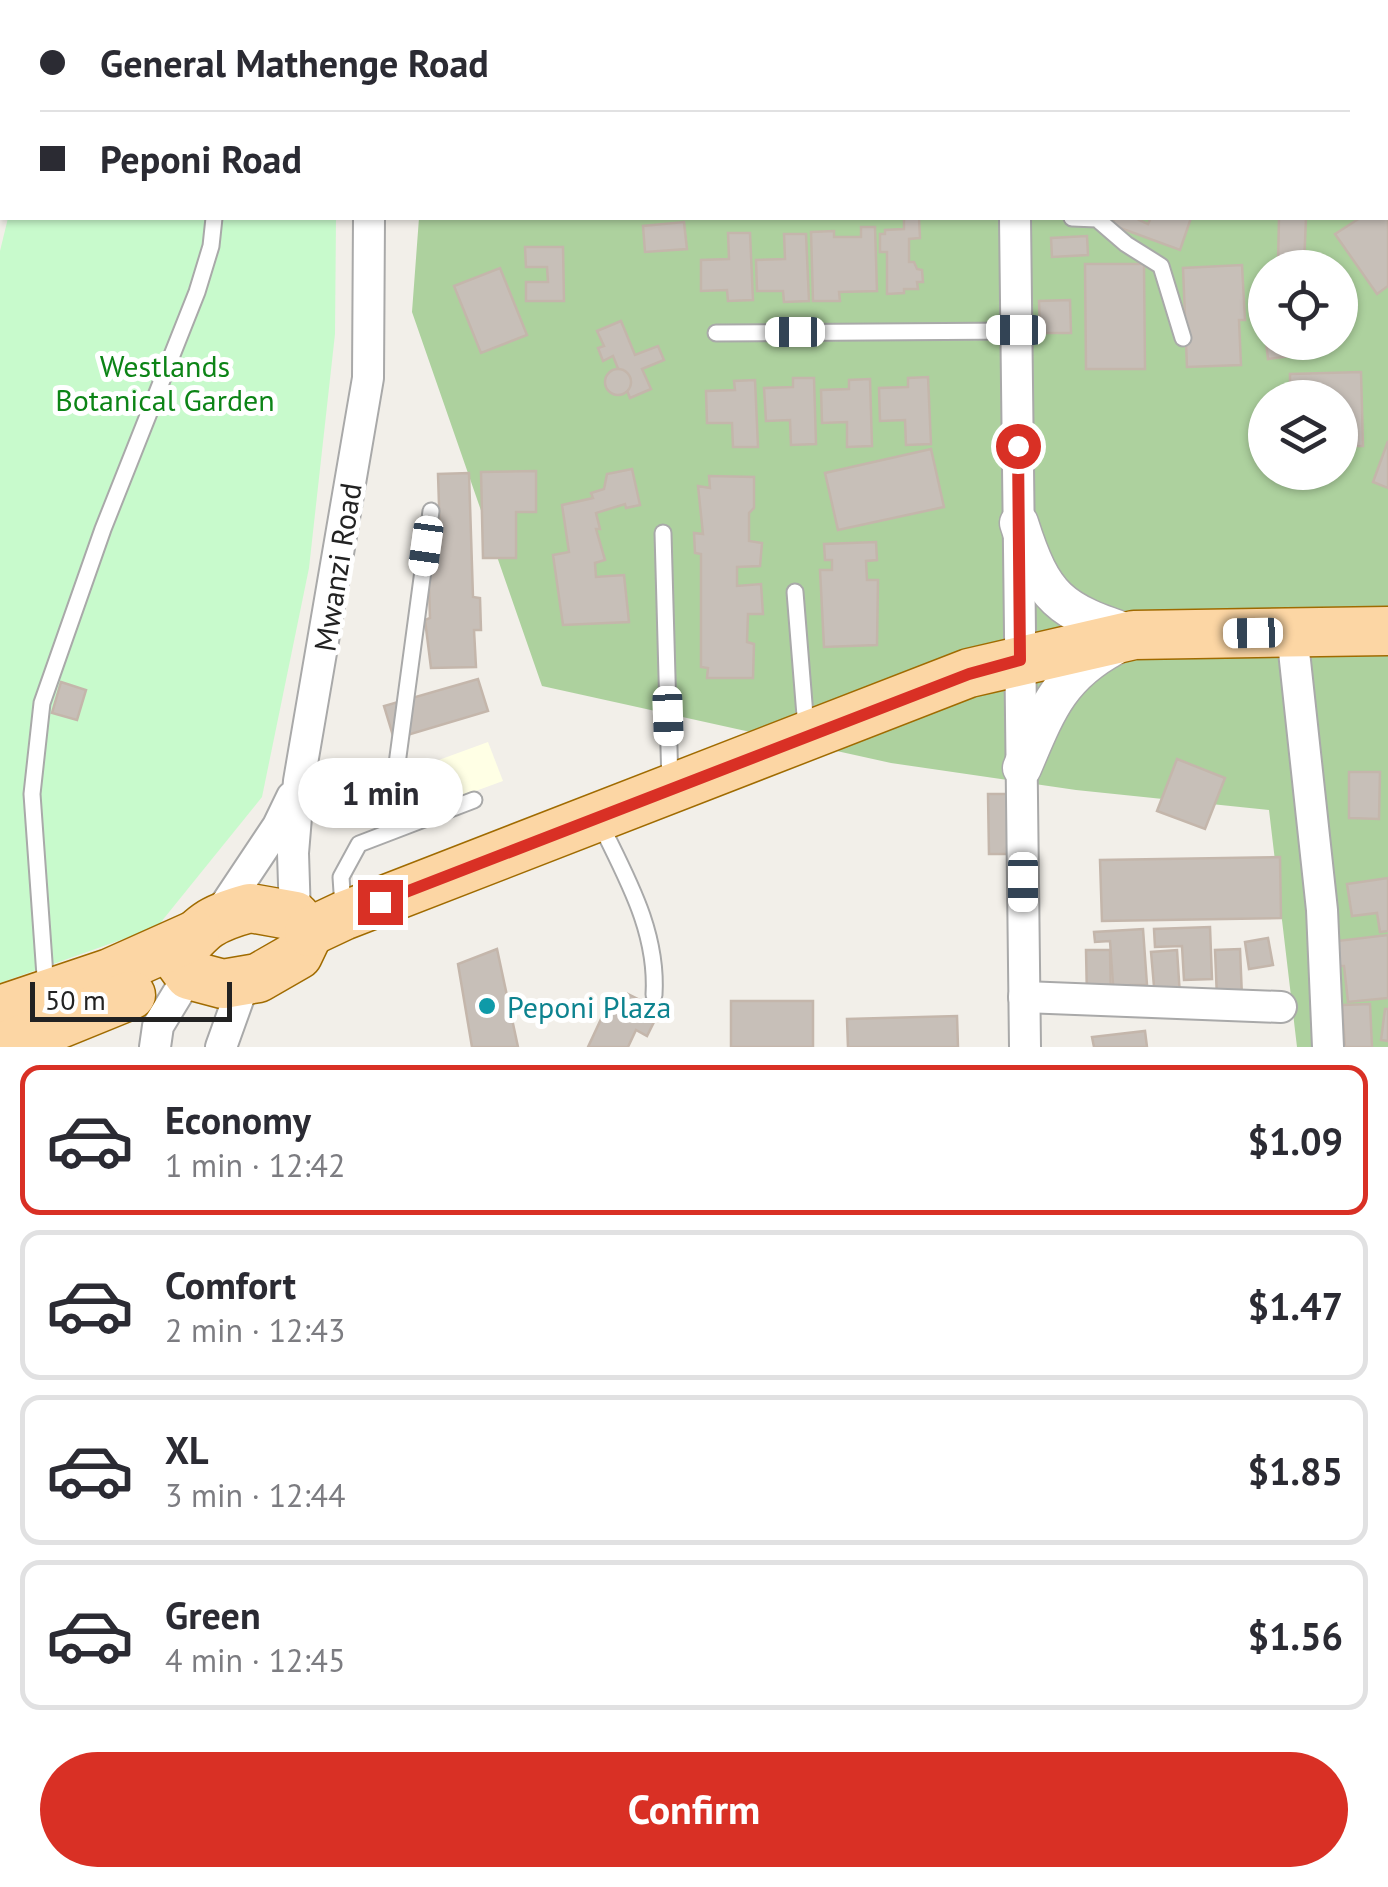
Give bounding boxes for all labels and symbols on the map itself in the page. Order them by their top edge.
car [986,315,1046,345]
car [765,317,825,347]
park label: Westlands Botanical Garden [55,346,275,419]
route start [996,424,1041,469]
street label: Mwanzi Road [304,480,370,654]
car [407,514,445,578]
car [1223,617,1283,649]
car [652,685,684,747]
callout: 1 min [298,757,462,827]
car [1008,852,1038,912]
route end [358,880,403,925]
scale bar [30,977,232,1021]
place label: Peponi Plaza [507,987,671,1026]
marker: Peponi Plaza [476,995,498,1017]

